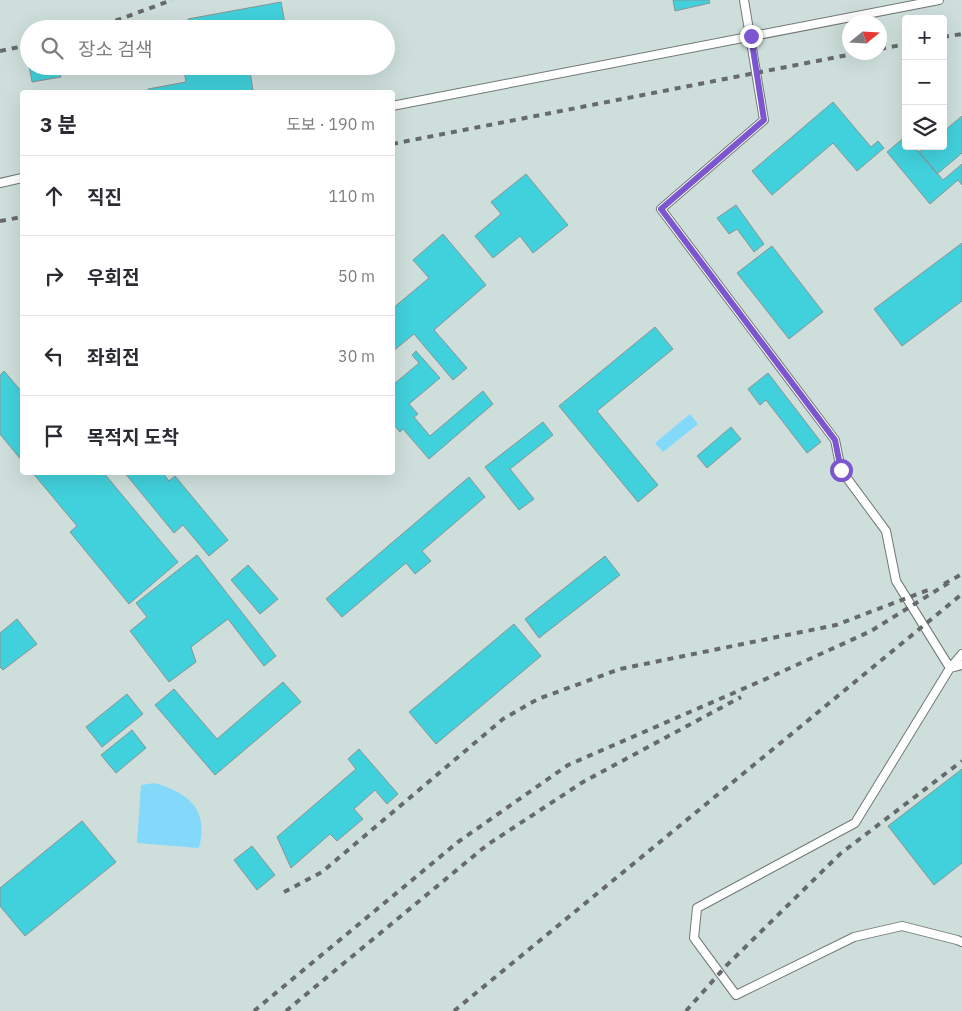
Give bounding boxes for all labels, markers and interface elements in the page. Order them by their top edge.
north arrow [842,15,887,60]
map controls [902,15,947,150]
button: + [902,15,947,60]
search box [20,20,395,75]
route end [740,25,763,48]
icon: search [38,34,66,62]
text: 장소 검색 [78,37,152,61]
button: − [902,60,947,105]
button: layers [902,105,947,150]
text: 3 분 [40,110,77,138]
text: 도보 · 190 m [286,114,375,134]
icon: ahead [40,182,68,210]
text: 직진 [87,185,122,209]
text: 110 m [328,186,375,206]
icon: right [40,262,68,290]
text: 우회전 [87,265,139,289]
text: 50 m [338,266,375,286]
icon: left [40,342,68,370]
text: 좌회전 [87,345,139,369]
text: 30 m [338,346,375,366]
icon: arrive [40,422,68,450]
text: 목적지 도착 [87,425,179,449]
route start [830,459,853,482]

